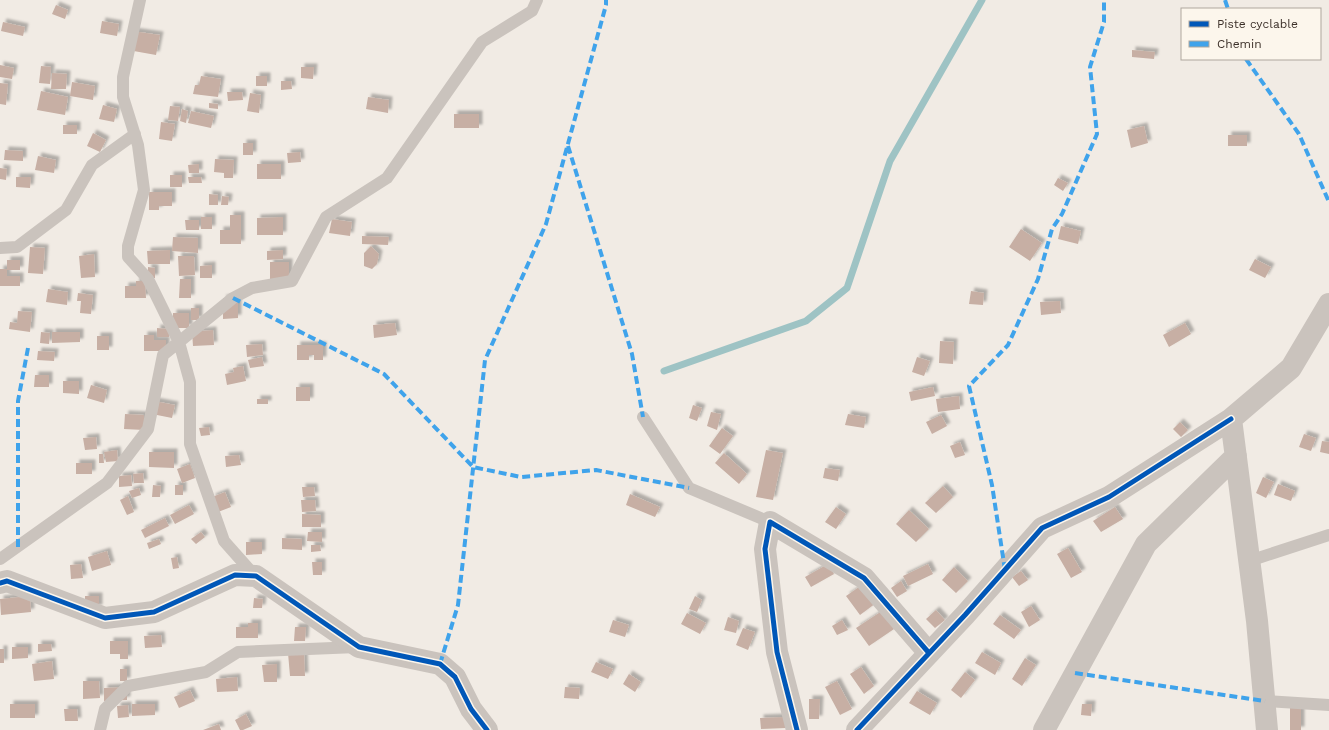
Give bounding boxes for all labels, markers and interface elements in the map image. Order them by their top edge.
legend [1181,8,1321,60]
text: Piste cyclable [1217,17,1298,31]
text: Chemin [1217,37,1262,51]

